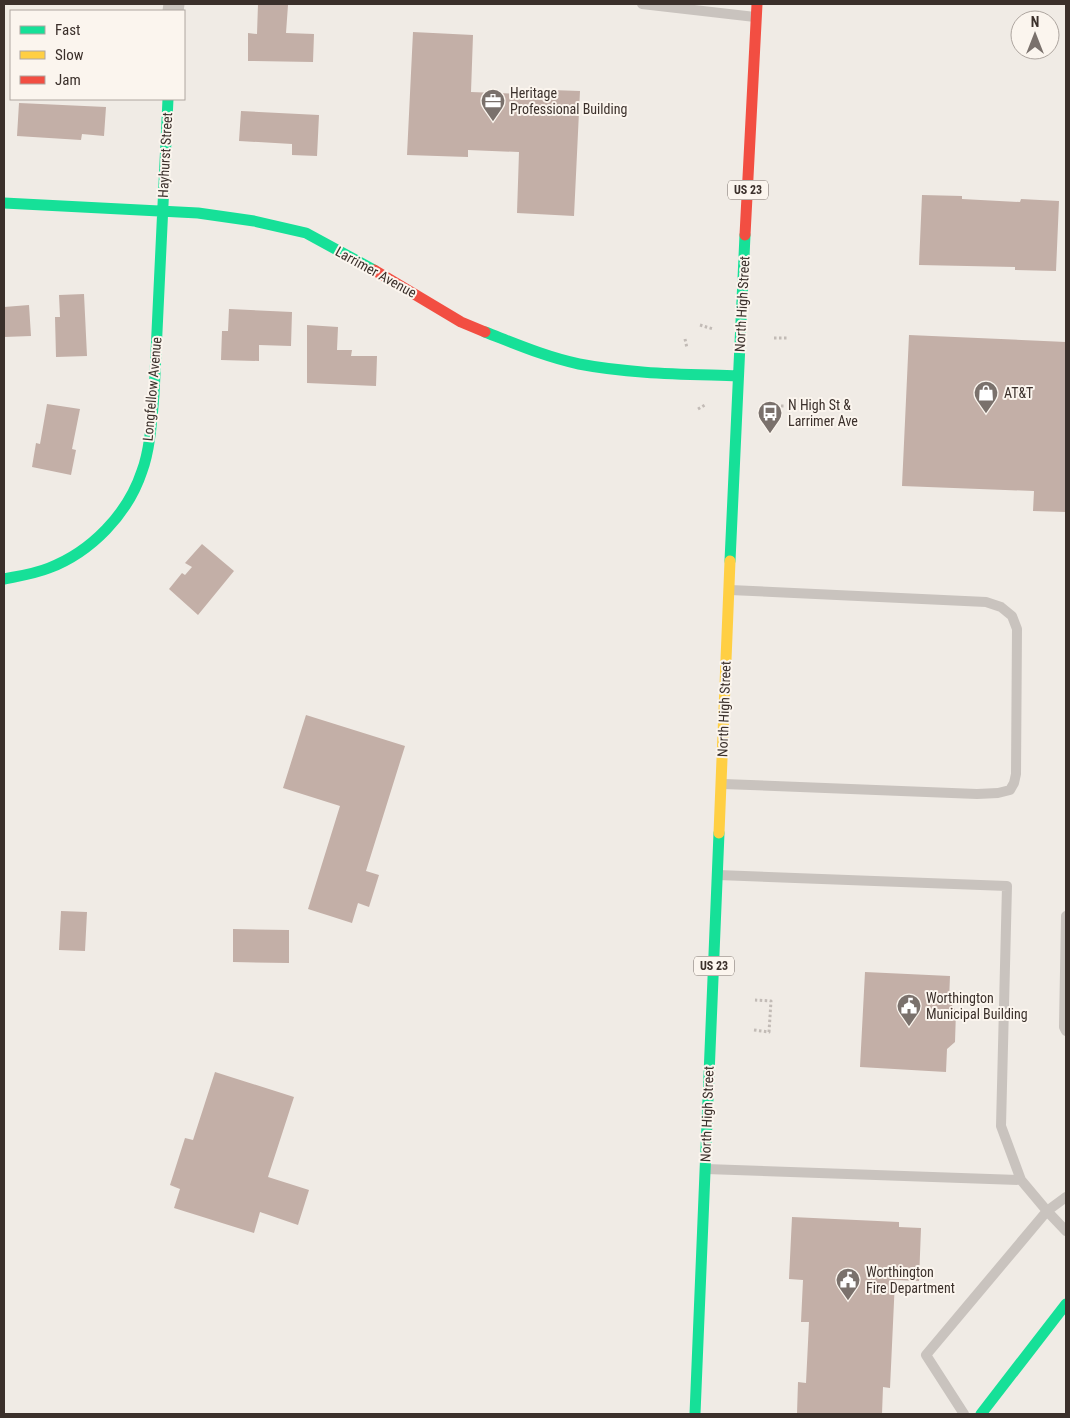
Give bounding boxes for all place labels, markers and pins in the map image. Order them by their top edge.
place label: Heritage Professional Building [510,85,627,117]
office icon: Heritage Professional Building [480,88,506,122]
shop icon: AT&T [973,380,999,414]
place label: AT&T [1004,385,1033,401]
place label: N High St & Larrimer Ave [788,397,858,429]
bus stop icon: N High St & Larrimer Ave [757,400,783,434]
place label: Worthington Municipal Building [926,990,1028,1022]
public building icon: Worthington Municipal Building [896,993,922,1027]
place label: Worthington Fire Department [866,1264,955,1296]
public building icon: Worthington Fire Department [835,1267,861,1301]

